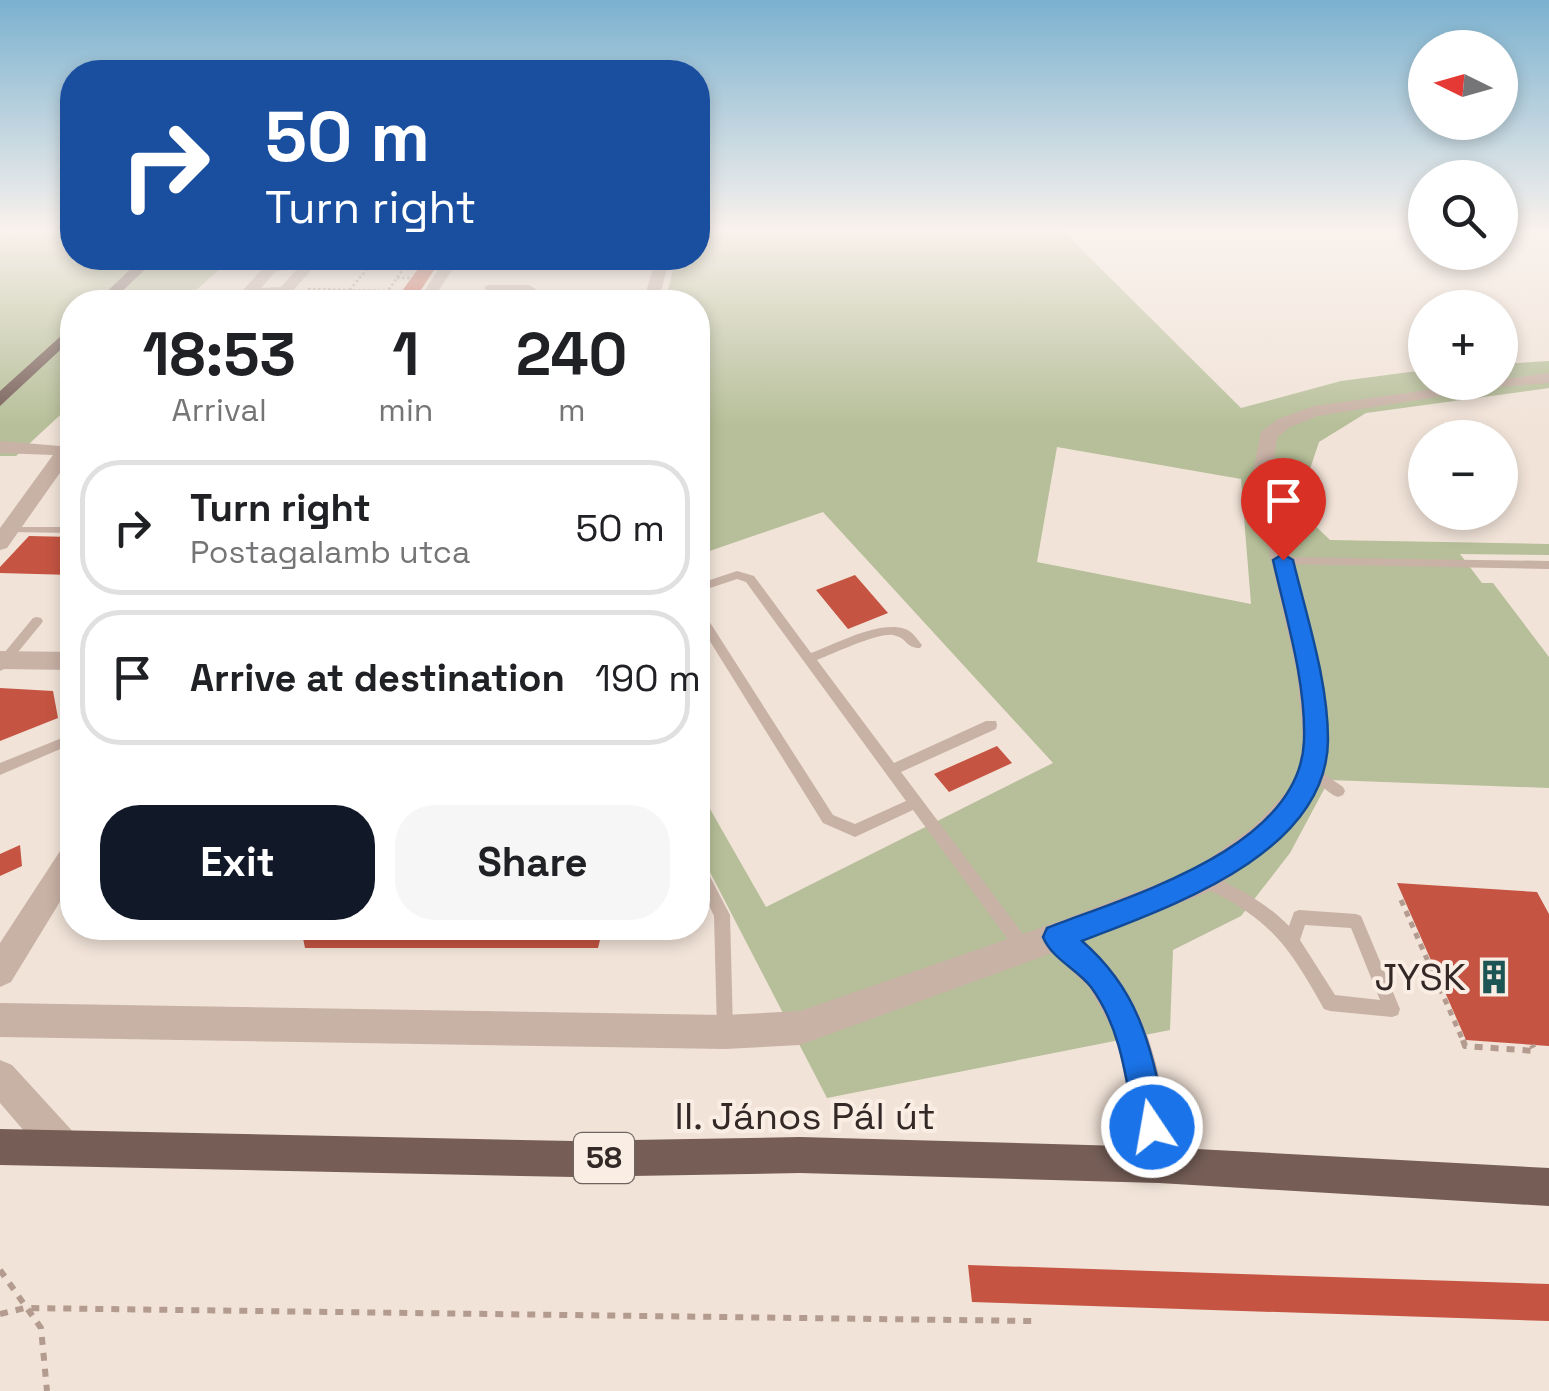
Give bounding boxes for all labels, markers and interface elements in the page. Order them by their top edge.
north arrow [1408,30,1518,140]
map controls [1408,30,1518,530]
text: 50 m [265,92,430,181]
icon: right [100,100,230,230]
button: search [1408,160,1518,270]
text: Turn right [265,179,476,236]
button: + [1408,290,1518,400]
text: 18:53 [142,316,296,393]
text: 1 [392,316,419,393]
text: 240 [516,316,628,393]
text: Arrival [172,390,267,430]
text: min [378,390,433,430]
text: m [558,390,585,430]
button: − [1408,420,1518,530]
pin [1241,458,1326,561]
icon: arrive [1256,473,1311,528]
text: Turn right [190,484,371,532]
icon: right [105,500,160,555]
text: 50 m [575,504,665,552]
text: Postagalamb utca [190,532,470,572]
icon: arrive [105,650,160,705]
text: Arrive at destination [190,654,565,702]
text: 190 m [595,654,701,702]
button: Exit [100,805,375,920]
button: Share [395,805,670,920]
place label: JYSK [1374,953,1466,1001]
building icon: JYSK [1475,958,1513,996]
position arrow [1100,1075,1204,1179]
street label: II. János Pál út [675,1092,935,1140]
road number: 58 [574,1133,634,1183]

